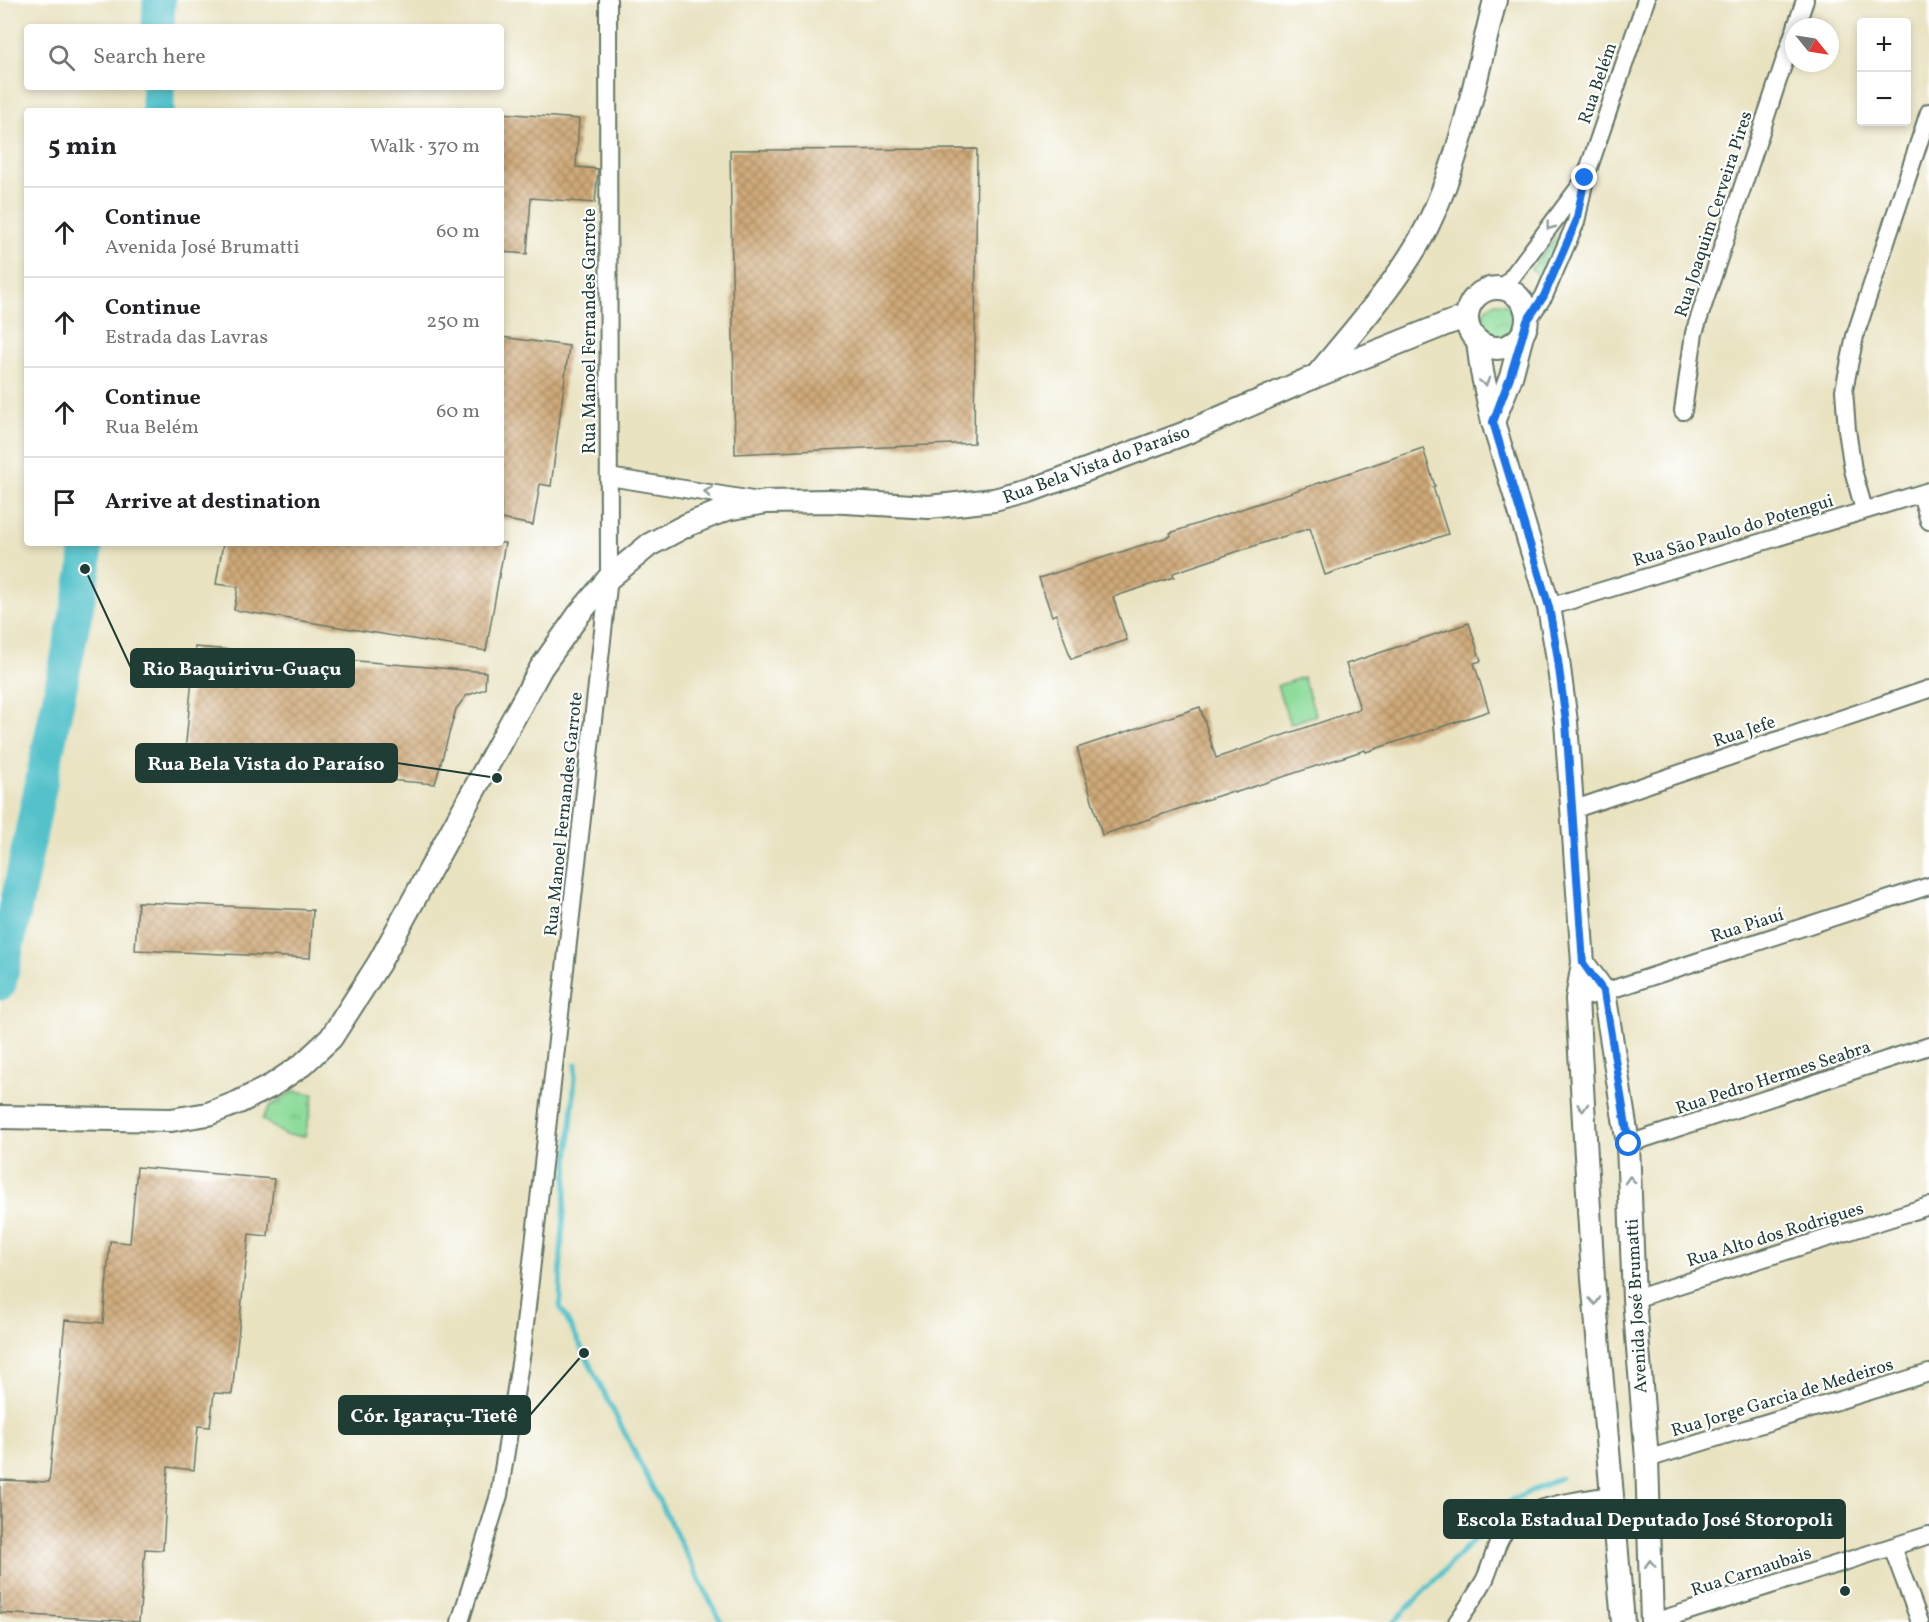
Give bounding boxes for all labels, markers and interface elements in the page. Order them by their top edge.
north arrow [1785,18,1839,72]
map controls [1857,18,1911,126]
button: + [1857,18,1911,72]
search box [24,24,504,90]
street label: Rua Belém [1573,39,1624,128]
icon: search [45,41,78,74]
text: Search here [93,42,206,73]
button: − [1857,72,1911,126]
street label: Rua Joaquim Cerveira Pires [1669,108,1760,321]
text: 5 min [48,129,117,165]
text: Walk · 370 m [370,133,480,161]
route end [1571,164,1597,190]
text: Continue [105,203,201,234]
street label: Rua Manoel Fernandes Garrote [578,208,603,454]
icon: ahead [48,216,81,249]
text: 60 m [436,218,480,246]
one-way arrow [1546,219,1557,230]
text: Avenida José Brumatti [105,234,300,262]
text: Continue [105,293,201,324]
icon: ahead [48,306,81,339]
text: 250 m [426,308,480,336]
text: Estrada das Lavras [105,324,268,352]
one-way arrow [1477,377,1490,387]
text: Continue [105,383,201,414]
icon: ahead [48,396,81,429]
text: 60 m [436,398,480,426]
text: Rua Belém [105,414,199,442]
street label: Rua Bela Vista do Paraíso [999,420,1194,511]
icon: arrive [48,486,81,519]
text: Arrive at destination [105,487,321,518]
one-way arrow [704,487,713,499]
street label: Rua São Paulo do Potengui [1630,489,1837,574]
callout: Rio Baquirivu-Guaçu [131,649,354,687]
text: Rio Baquirivu-Guaçu [143,656,341,684]
street label: Rua Manoel Fernandes Garrote [539,691,590,938]
street label: Rua Jefe [1710,710,1779,755]
callout: Rua Bela Vista do Paraíso [136,744,397,782]
text: Rua Bela Vista do Paraíso [148,751,384,779]
street label: Rua Piauí [1708,903,1788,950]
street label: Rua Pedro Hermes Seabra [1673,1035,1874,1122]
one-way arrow [1577,1102,1590,1111]
route start [1615,1130,1641,1156]
one-way arrow [1623,1176,1636,1185]
street label: Rua Alto dos Rodrigues [1684,1197,1867,1274]
street label: Avenida José Brumatti [1620,1218,1655,1394]
one-way arrow [1588,1297,1601,1306]
street label: Rua Jorge Garcia de Medeiros [1668,1353,1897,1444]
callout: Cór. Igaraçu-Tietê [339,1396,530,1434]
text: Cór. Igaraçu-Tietê [351,1403,517,1431]
callout: Escola Estadual Deputado José Storopoli [1444,1500,1845,1538]
text: Escola Estadual Deputado José Storopoli [1457,1507,1833,1535]
street label: Rua Carnaubais [1688,1541,1815,1604]
one-way arrow [1644,1559,1657,1568]

